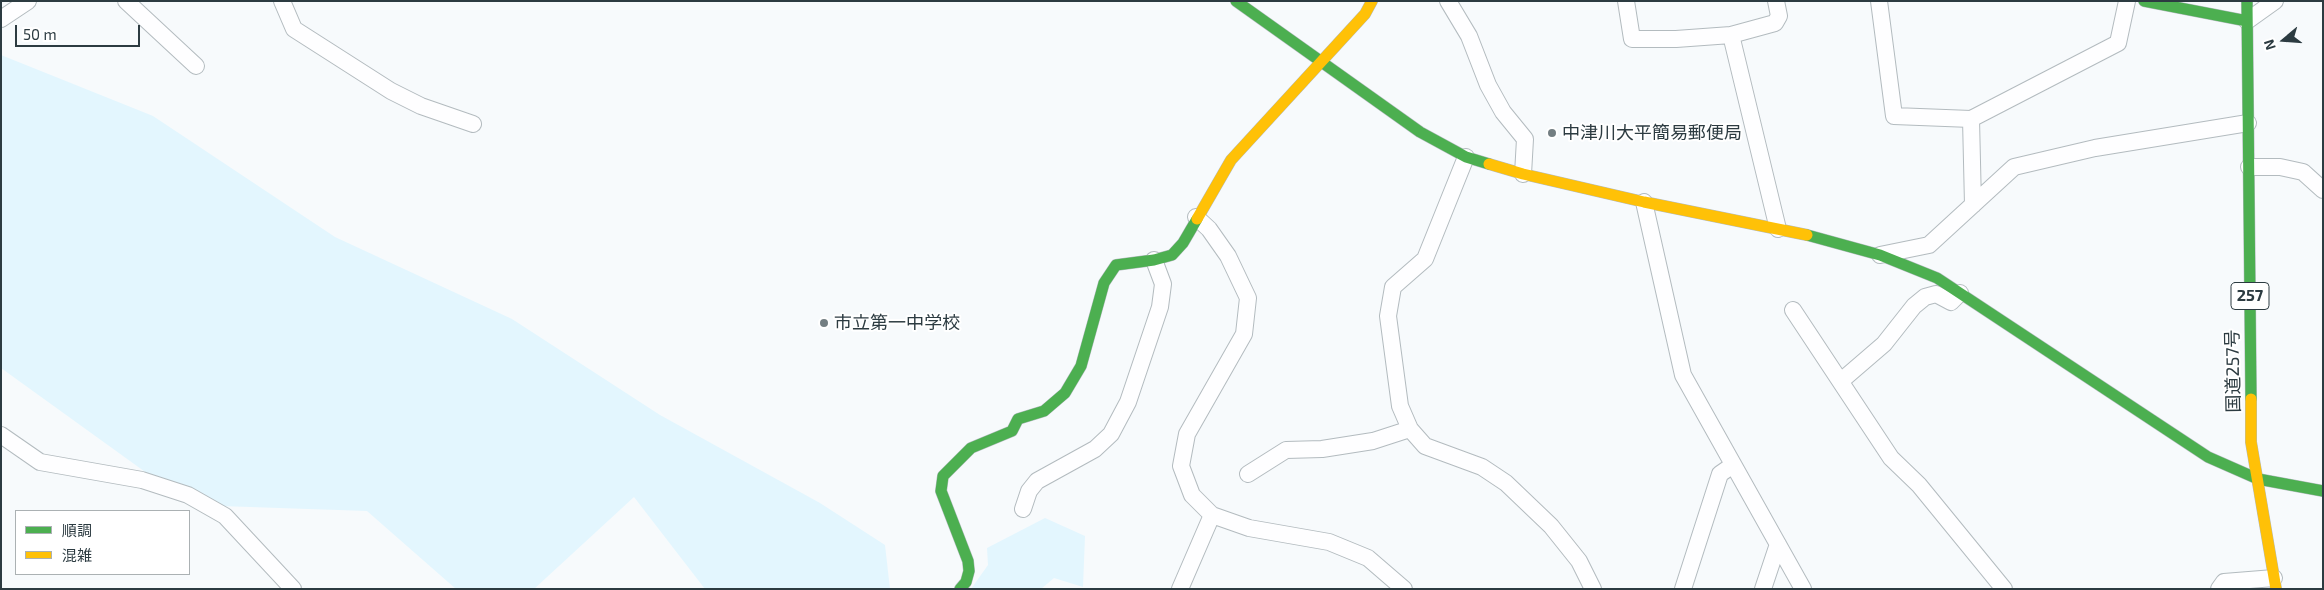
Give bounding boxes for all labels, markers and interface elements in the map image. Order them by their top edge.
scale bar [18,15,142,47]
north arrow [2259,15,2309,65]
text: 50 m [23,25,57,43]
text: N [2260,37,2279,52]
place label: 中津川大平簡易郵便局 [1562,122,1742,144]
marker: 中津川大平簡易郵便局 [1546,127,1558,139]
road number: 257 [2231,282,2269,310]
place label: 市立第一中学校 [834,312,960,334]
marker: 市立第一中学校 [818,317,830,329]
street label: 国道257号 [2221,329,2245,413]
legend [15,510,190,575]
text: 順調 [62,521,92,539]
text: 混雑 [62,546,92,564]

